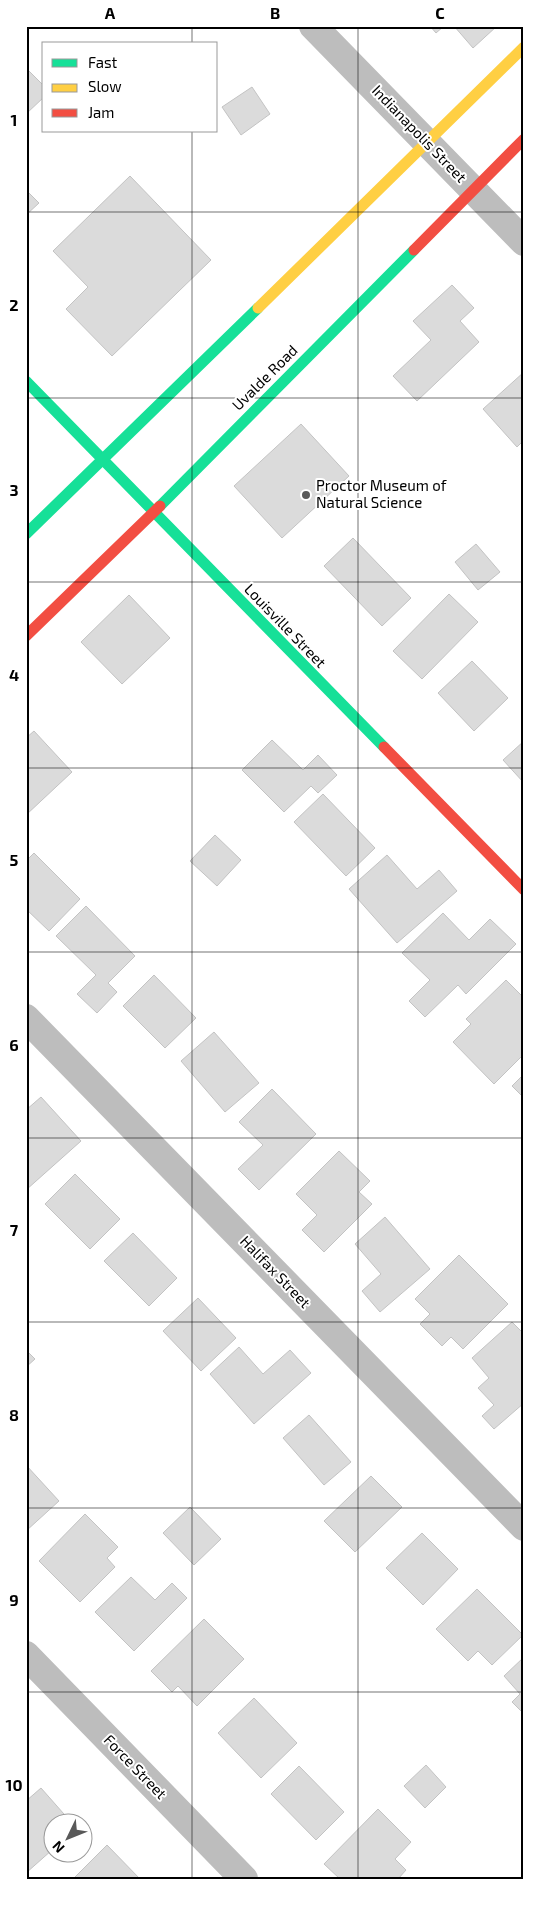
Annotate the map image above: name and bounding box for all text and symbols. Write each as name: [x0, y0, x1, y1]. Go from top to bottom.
text: A: [105, 3, 116, 22]
text: B: [270, 3, 280, 22]
text: C: [435, 3, 445, 22]
legend: [42, 42, 218, 132]
text: Fast: [88, 53, 118, 71]
text: Slow: [88, 77, 122, 95]
street label: Indianapolis Street: [369, 81, 471, 186]
text: Jam: [88, 103, 114, 121]
text: 1: [11, 110, 17, 129]
text: 2: [9, 295, 19, 314]
street label: Uvalde Road: [228, 341, 301, 414]
place label: Proctor Museum of Natural Science: [316, 476, 447, 511]
text: 3: [9, 480, 19, 499]
marker: Proctor Museum of Natural Science: [300, 489, 312, 501]
street label: Louisville Street: [241, 580, 330, 671]
text: 4: [9, 665, 19, 684]
text: 5: [10, 850, 19, 869]
text: 6: [9, 1035, 19, 1054]
text: 7: [10, 1220, 19, 1239]
street label: Halifax Street: [237, 1231, 315, 1311]
text: 8: [9, 1405, 19, 1424]
text: 9: [9, 1590, 19, 1609]
street label: Force Street: [101, 1730, 171, 1802]
text: 10: [5, 1775, 23, 1794]
north arrow: [42, 1812, 92, 1862]
text: N: [48, 1838, 68, 1857]

